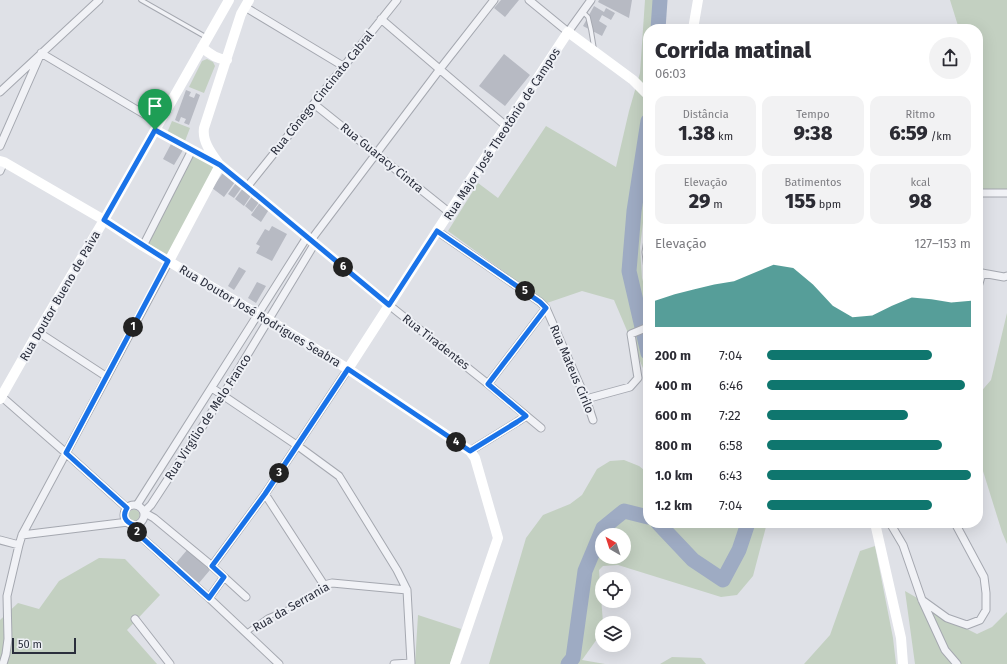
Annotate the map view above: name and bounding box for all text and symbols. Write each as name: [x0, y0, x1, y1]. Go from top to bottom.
street label: Rua Cônego Cincinato Cabral: [268, 28, 377, 158]
text: Corrida matinal: [655, 37, 811, 64]
button: share: [929, 37, 971, 79]
street label: Rua Major José Theotônio de Campos: [441, 45, 563, 223]
text: 06:03: [655, 66, 686, 81]
pin: [138, 89, 172, 130]
icon: arrive: [144, 95, 166, 117]
text: Distância: [683, 108, 729, 121]
text: Tempo: [796, 108, 830, 121]
text: Ritmo: [906, 108, 935, 121]
street label: Rua Guaracy Cintra: [338, 120, 426, 196]
text: 1.38: [678, 121, 715, 145]
text: 9:38: [794, 121, 832, 145]
text: 6:59: [889, 121, 928, 145]
text: km: [715, 130, 733, 143]
text: /km: [928, 130, 951, 143]
text: Elevação: [684, 176, 728, 189]
text: Batimentos: [785, 176, 841, 189]
text: kcal: [910, 176, 930, 189]
text: 29: [689, 189, 710, 213]
text: 155: [785, 189, 816, 213]
text: 98: [909, 189, 932, 213]
text: m: [710, 198, 723, 211]
text: bpm: [816, 198, 841, 211]
street label: Rua Doutor Bueno de Paiva: [17, 228, 103, 364]
text: Elevação: [655, 236, 707, 251]
text: 127–153 m: [914, 236, 971, 251]
pin: 6: [333, 257, 353, 277]
text: 6: [340, 260, 346, 273]
street label: Rua Doutor José Rodrigues Seabra: [177, 262, 343, 370]
pin: 5: [515, 281, 535, 301]
text: 5: [522, 284, 528, 297]
street label: Rua Tiradentes: [400, 311, 473, 373]
pin: 1: [123, 317, 143, 337]
text: 1: [130, 320, 136, 333]
street label: Rua Mateus Cirilo: [547, 323, 597, 415]
text: 200 m: [655, 348, 691, 363]
text: 7:04: [719, 348, 742, 363]
street label: Rua Virgílio de Melo Franco: [162, 351, 254, 483]
text: 400 m: [655, 378, 692, 393]
text: 6:46: [719, 378, 743, 393]
text: 600 m: [655, 408, 692, 423]
text: 7:22: [719, 408, 741, 423]
pin: 4: [446, 432, 466, 452]
text: 4: [453, 435, 459, 448]
text: 800 m: [655, 438, 692, 453]
text: 6:58: [719, 438, 743, 453]
pin: 3: [269, 463, 289, 483]
text: 3: [276, 466, 282, 479]
text: 1.0 km: [655, 468, 693, 483]
text: 6:43: [719, 468, 742, 483]
text: 1.2 km: [655, 498, 692, 513]
text: 7:04: [719, 498, 742, 513]
pin: 2: [127, 522, 147, 542]
text: 2: [134, 525, 140, 538]
north arrow: [595, 528, 631, 564]
map controls: [595, 528, 631, 652]
button: locate: [595, 572, 631, 608]
street label: Rua da Serrania: [250, 579, 332, 635]
button: layers: [595, 616, 631, 652]
scale bar: [12, 636, 76, 655]
text: 50 m: [18, 638, 42, 651]

